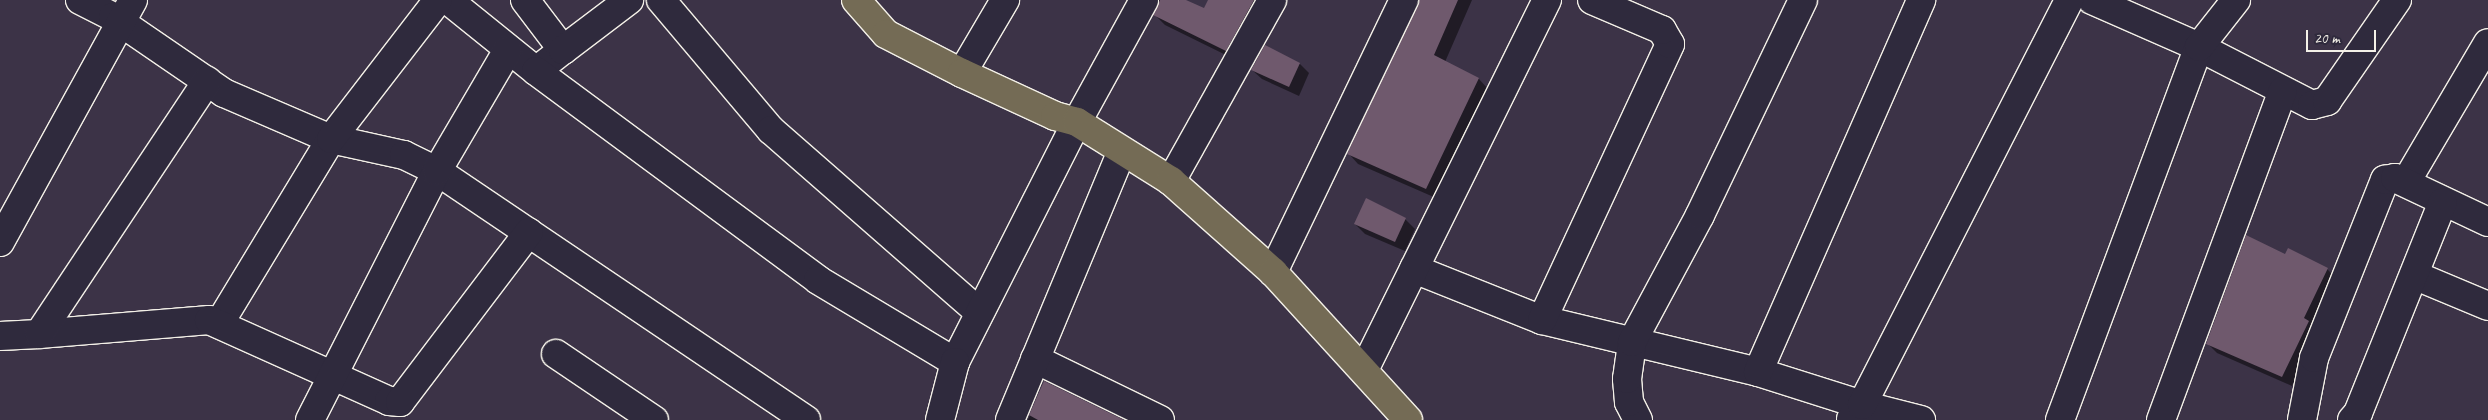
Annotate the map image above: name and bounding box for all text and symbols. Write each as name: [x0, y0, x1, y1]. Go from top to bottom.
scale bar: [2308, 20, 2378, 52]
text: 20 m: [2314, 29, 2340, 48]

